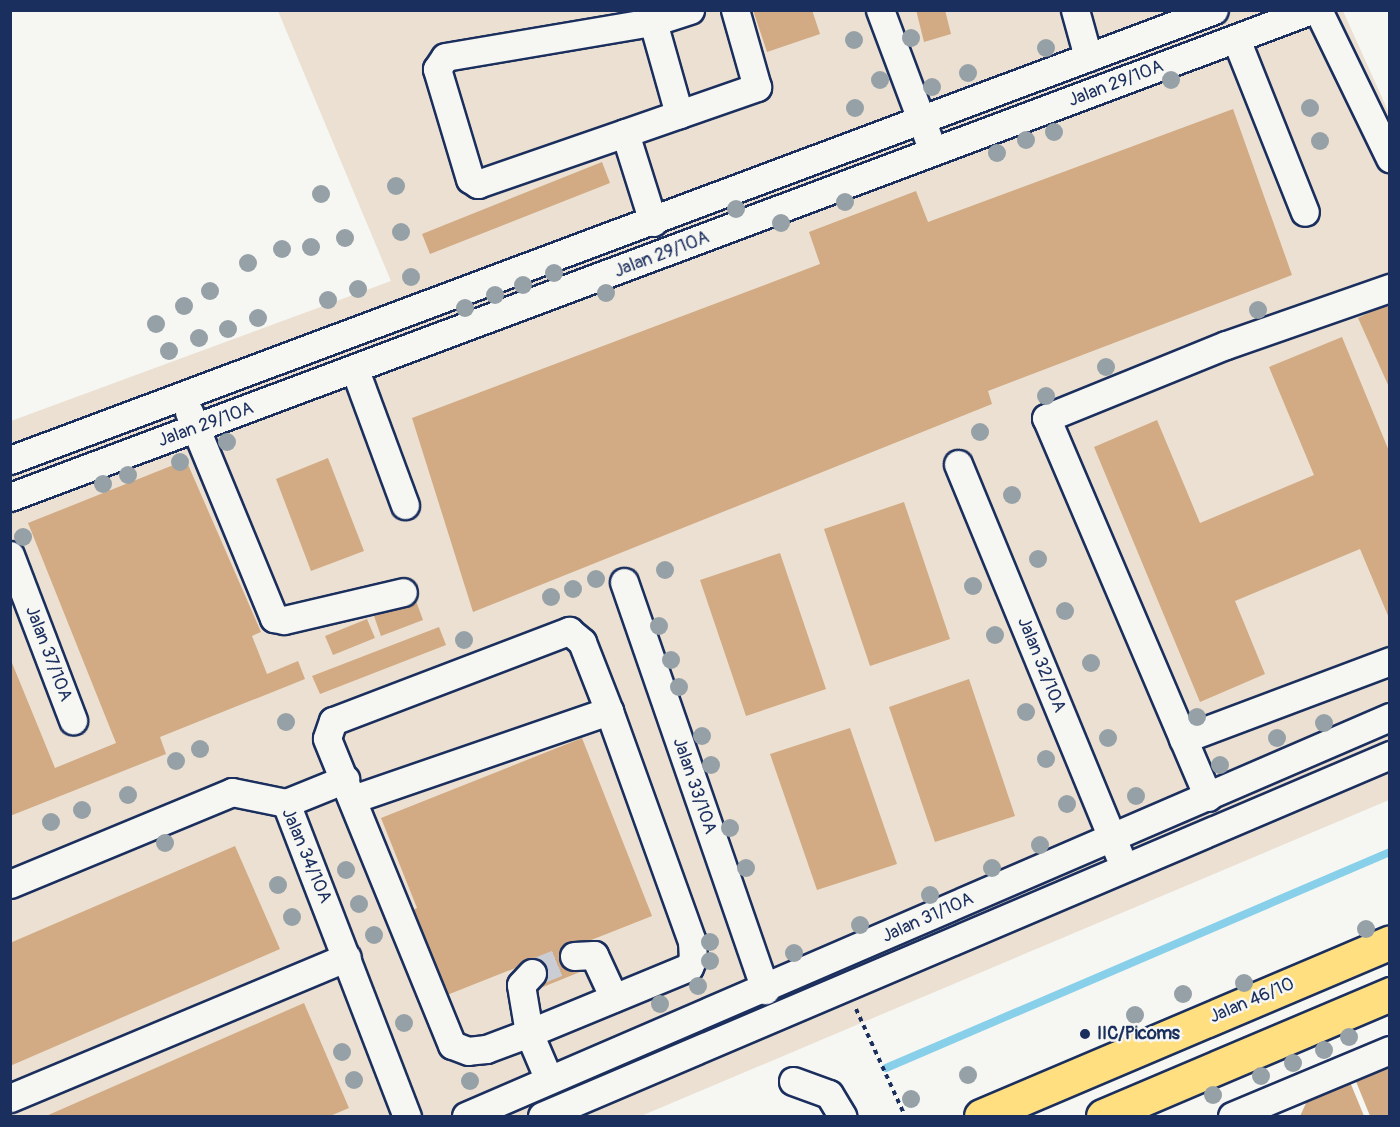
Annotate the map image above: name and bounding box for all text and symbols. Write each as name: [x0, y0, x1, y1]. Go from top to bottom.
street label: Jalan 29/10A: [1065, 56, 1167, 112]
street label: Jalan 29/10A: [611, 227, 713, 283]
street label: Jalan 29/10A: [155, 398, 257, 452]
street label: Jalan 37/10A: [20, 603, 76, 705]
street label: Jalan 32/10A: [1012, 614, 1070, 716]
street label: Jalan 33/10A: [667, 735, 721, 837]
street label: Jalan 34/10A: [276, 805, 336, 907]
street label: Jalan 31/10A: [879, 888, 977, 948]
street label: Jalan 46/10: [1206, 973, 1298, 1029]
place label: IIC/Picoms: [1097, 1023, 1180, 1045]
marker: IIC/Picoms: [1078, 1027, 1092, 1041]

